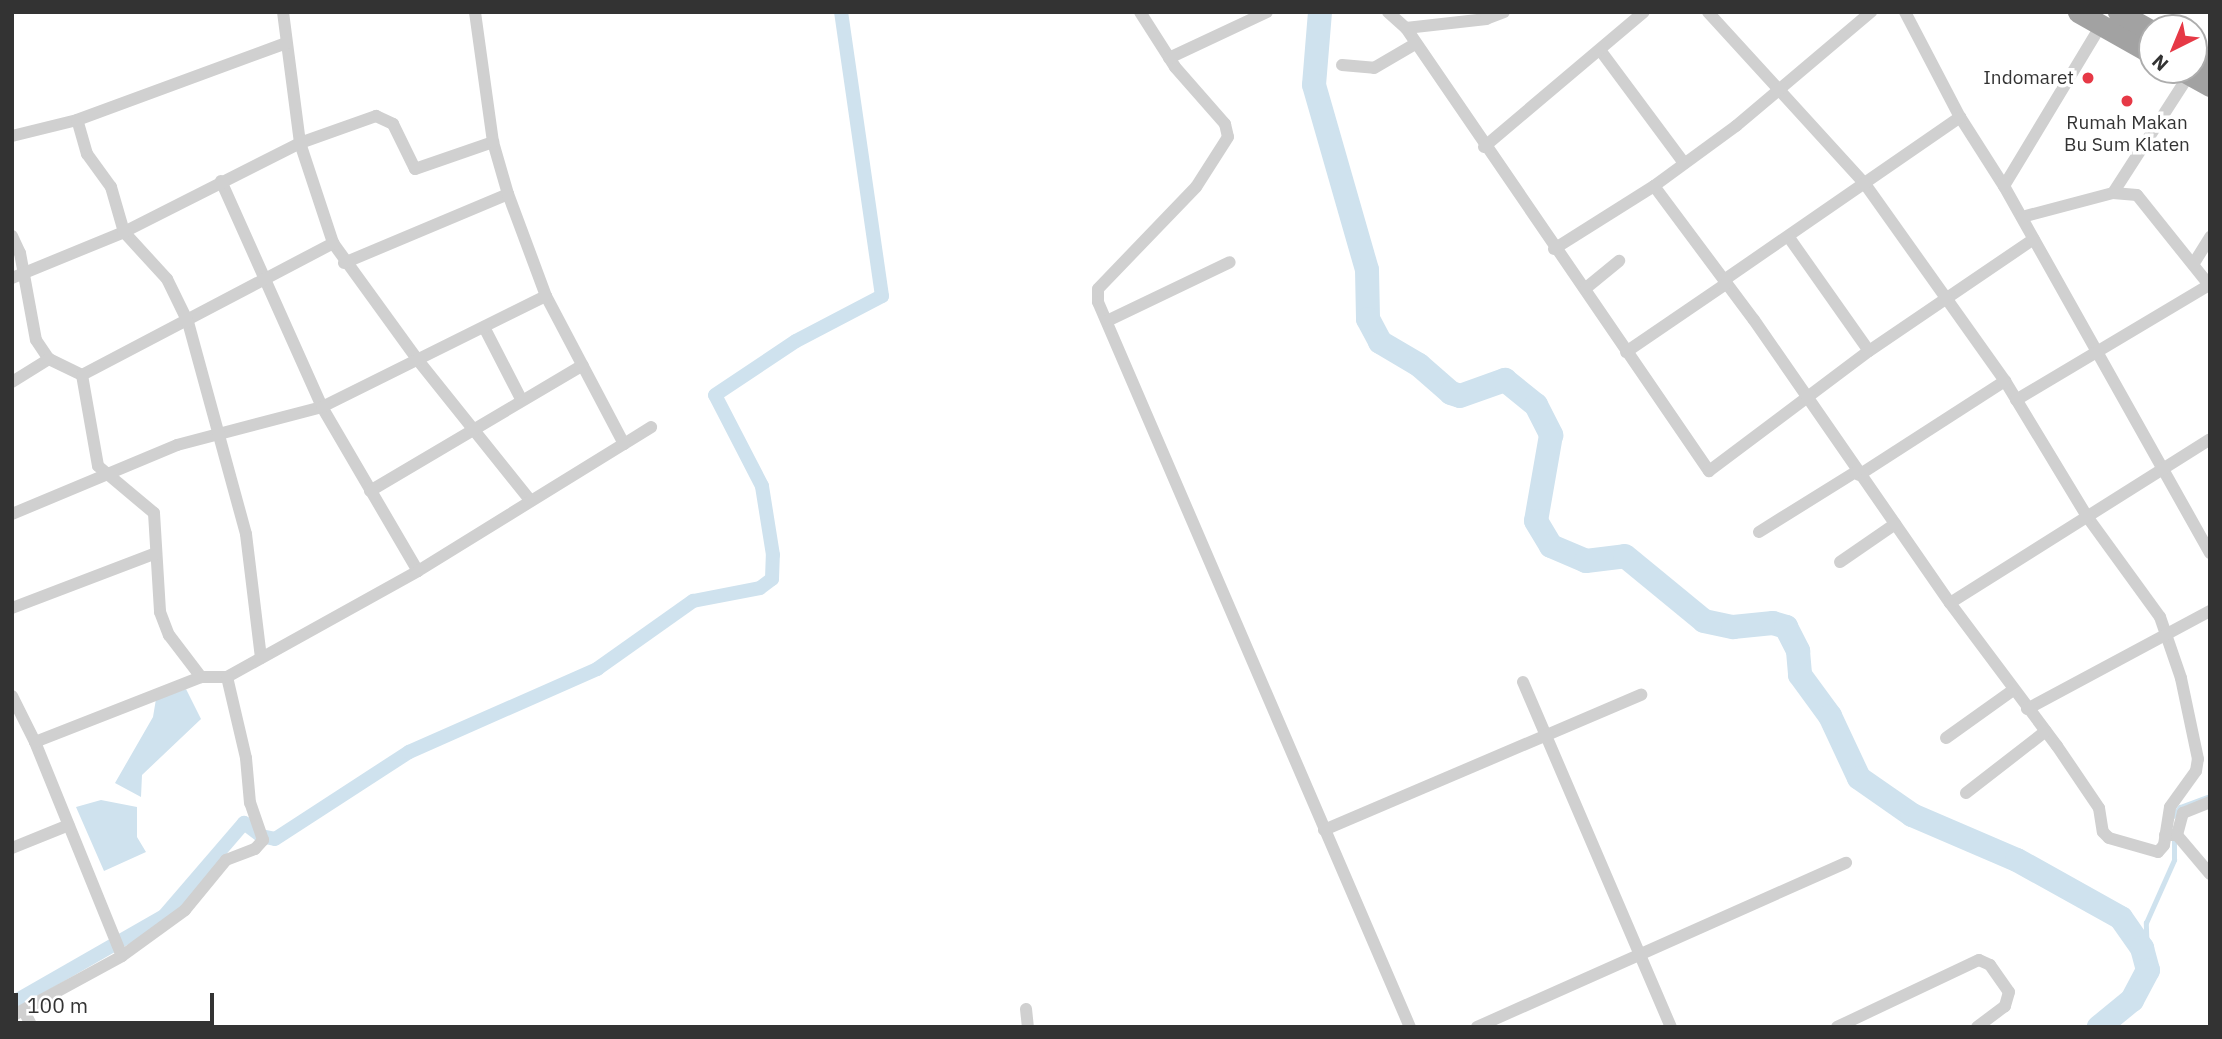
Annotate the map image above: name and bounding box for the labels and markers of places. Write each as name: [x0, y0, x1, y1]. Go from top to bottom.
place label: Indomaret: [1983, 67, 2074, 89]
marker: Indomaret: [2080, 70, 2096, 86]
marker: Rumah Makan Bu Sum Klaten: [2119, 93, 2135, 109]
place label: Rumah Makan Bu Sum Klaten: [2064, 112, 2190, 156]

